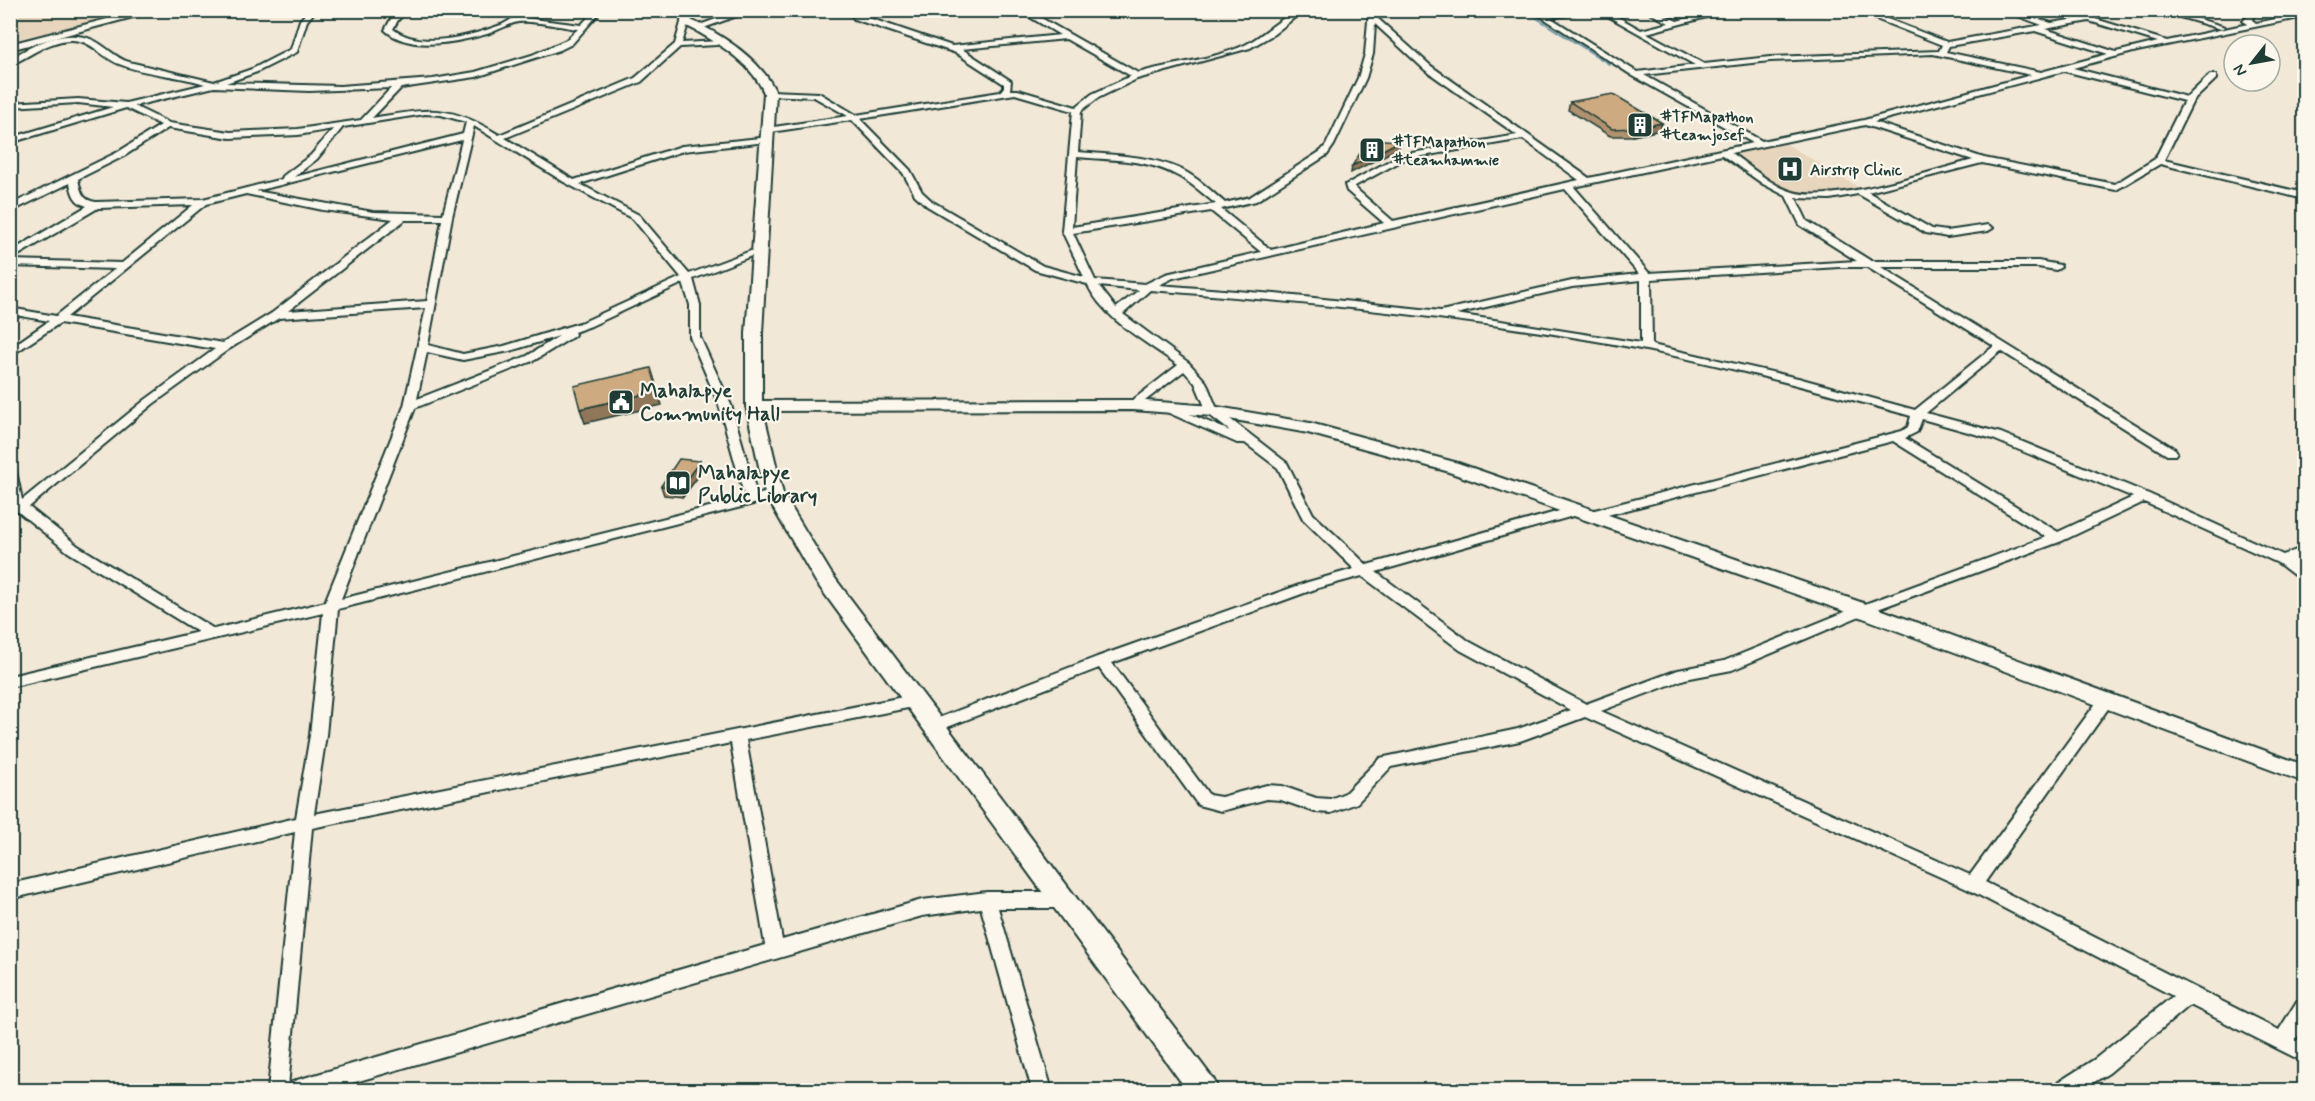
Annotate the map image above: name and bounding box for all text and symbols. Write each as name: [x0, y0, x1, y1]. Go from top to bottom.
north arrow: [2222, 33, 2282, 93]
text: N: [2229, 60, 2252, 80]
place label: #TFMapathon #teamjosef: [1659, 107, 1753, 146]
building icon: #TFMapathon #teamjosef: [1625, 110, 1655, 140]
place label: #TFMapathon #teamhammie: [1391, 132, 1499, 171]
building icon: #TFMapathon #teamhammie: [1357, 135, 1387, 165]
hospital icon: Airstrip Clinic: [1775, 154, 1805, 184]
place label: Airstrip Clinic: [1810, 160, 1903, 181]
place label: Mahalapye Community Hall: [640, 378, 780, 428]
public building icon: Mahalapye Community Hall: [606, 387, 636, 417]
place label: Mahalapye Public Library: [698, 460, 817, 510]
library icon: Mahalapye Public Library: [663, 468, 693, 498]

